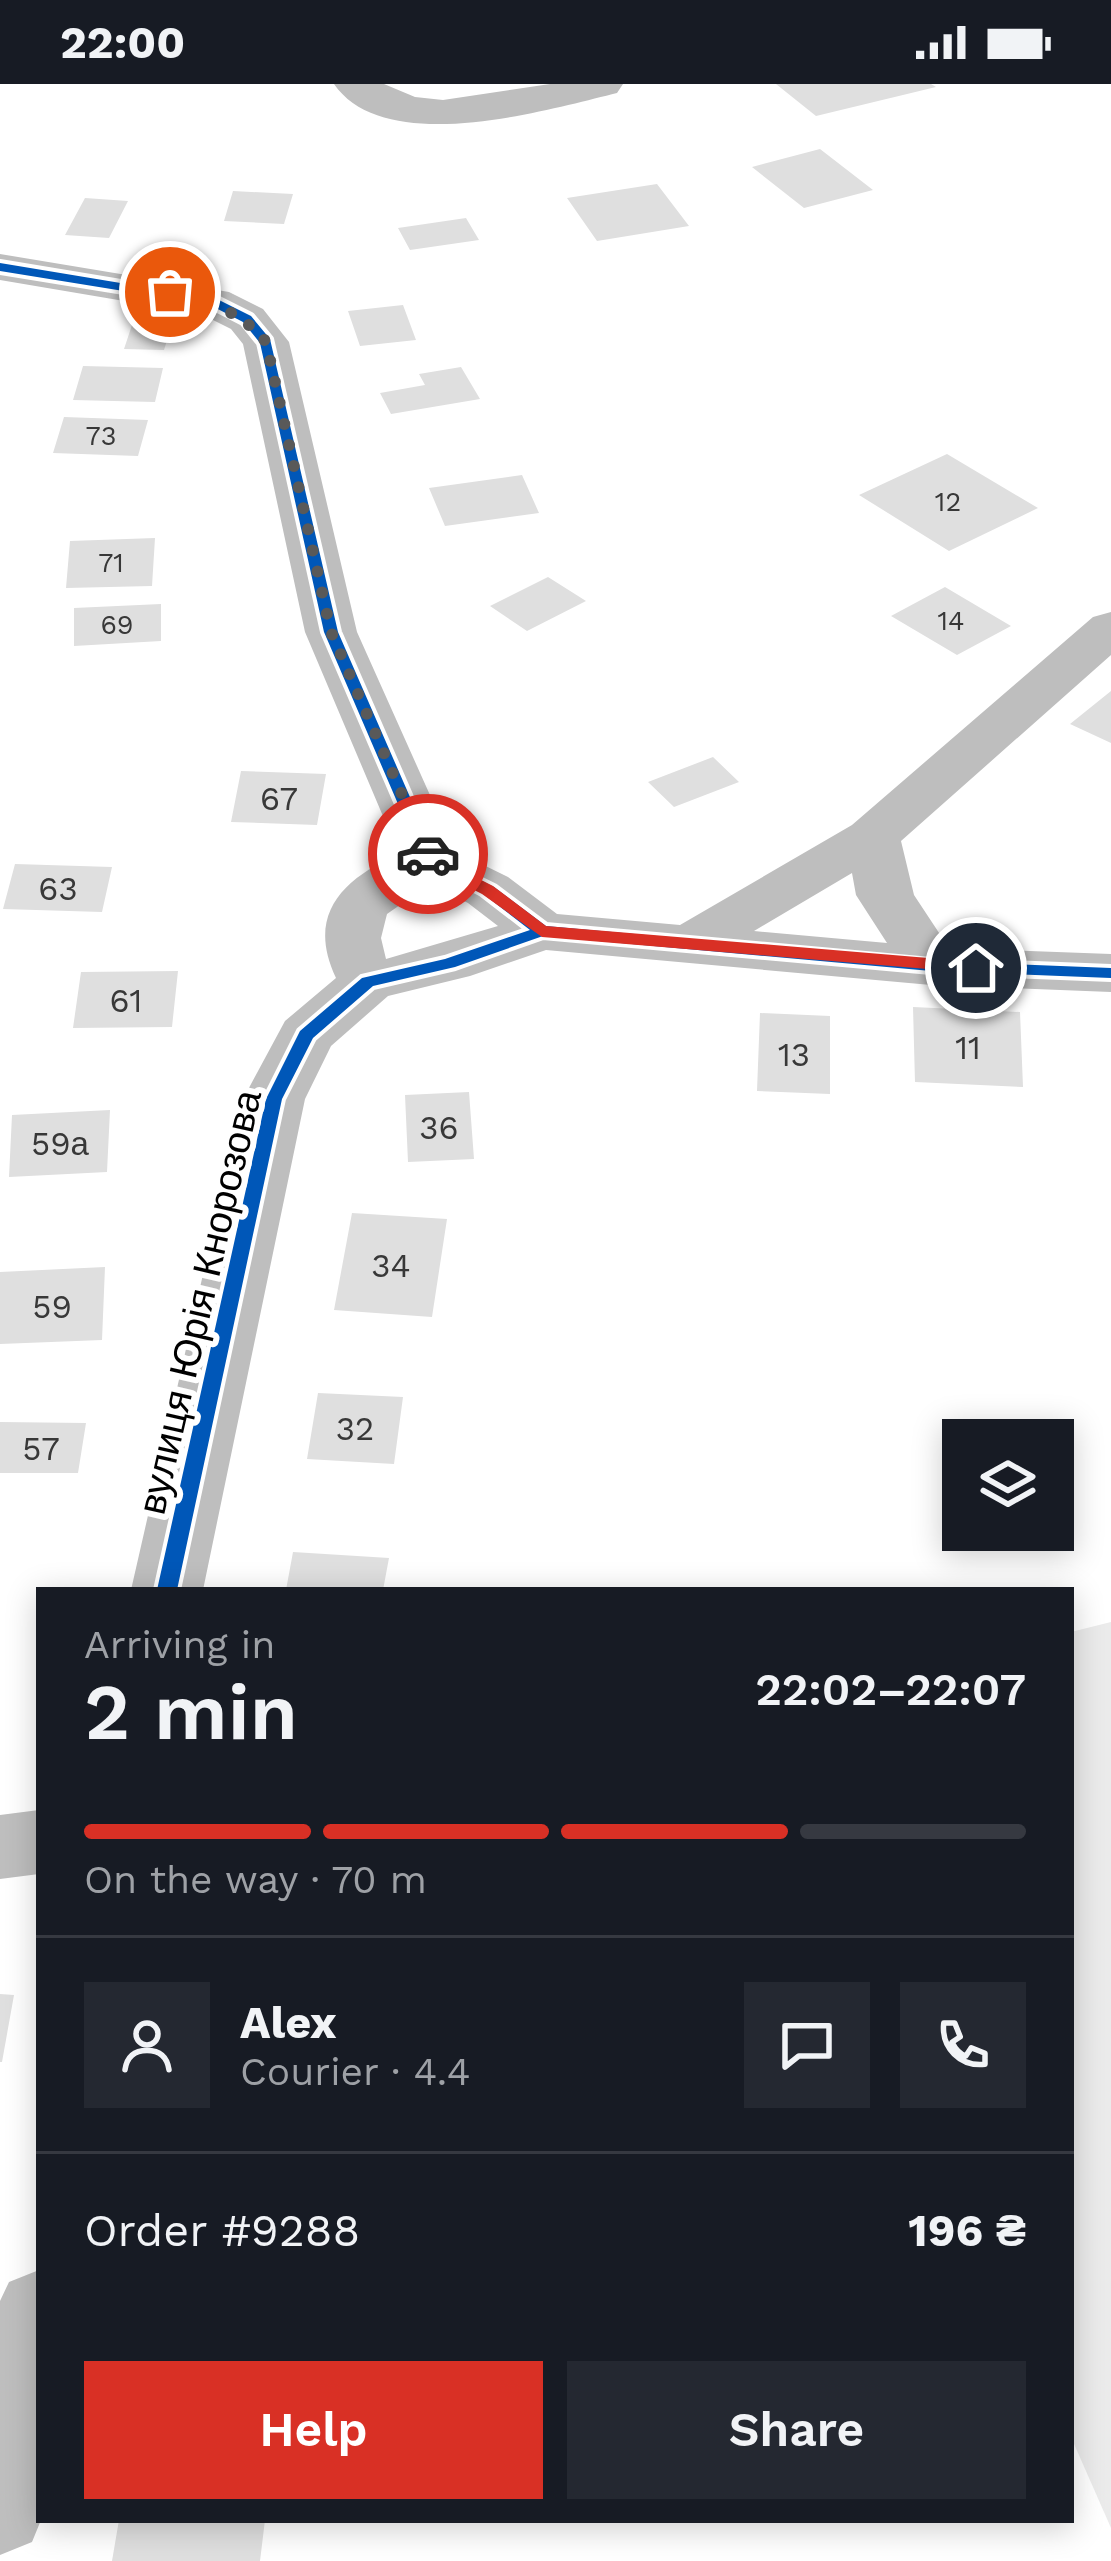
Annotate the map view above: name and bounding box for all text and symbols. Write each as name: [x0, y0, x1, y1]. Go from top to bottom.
text: 22:00: [60, 16, 185, 69]
pin: [119, 241, 221, 343]
icon: bag: [137, 259, 203, 325]
house number: 73: [86, 420, 116, 452]
house number: 12: [935, 486, 961, 518]
house number: 71: [98, 547, 124, 579]
house number: 14: [937, 605, 965, 637]
house number: 69: [100, 609, 134, 641]
house number: 67: [260, 779, 298, 818]
courier: [368, 794, 488, 914]
icon: car: [395, 821, 461, 887]
house number: 63: [38, 869, 78, 908]
pin: [925, 917, 1027, 1019]
icon: home: [943, 935, 1009, 1001]
house number: 61: [110, 981, 142, 1020]
house number: 11: [955, 1028, 981, 1067]
house number: 13: [778, 1035, 810, 1074]
street label: вулиця Юрія Кнорозова: [129, 1085, 270, 1519]
house number: 36: [419, 1108, 459, 1147]
house number: 59а: [31, 1124, 90, 1163]
house number: 34: [371, 1246, 411, 1285]
house number: 59: [32, 1287, 72, 1326]
house number: 32: [336, 1409, 374, 1448]
map controls: [942, 1419, 1074, 1551]
button: layers: [942, 1419, 1074, 1551]
house number: 57: [22, 1429, 60, 1468]
text: Arriving in: [84, 1622, 275, 1667]
text: 22:02–22:07: [755, 1663, 1026, 1716]
text: 2 min: [84, 1666, 298, 1758]
text: On the way · 70 m: [84, 1857, 427, 1902]
button: person: [84, 1982, 210, 2108]
button: chat: [744, 1982, 870, 2108]
button: phone: [900, 1982, 1026, 2108]
text: Alex: [240, 1996, 337, 2049]
text: Courier · 4.4: [240, 2049, 471, 2094]
text: Order #9288: [84, 2204, 360, 2257]
text: 196 ₴: [908, 2204, 1026, 2257]
button: Help: [84, 2361, 543, 2499]
button: Share: [567, 2361, 1026, 2499]

